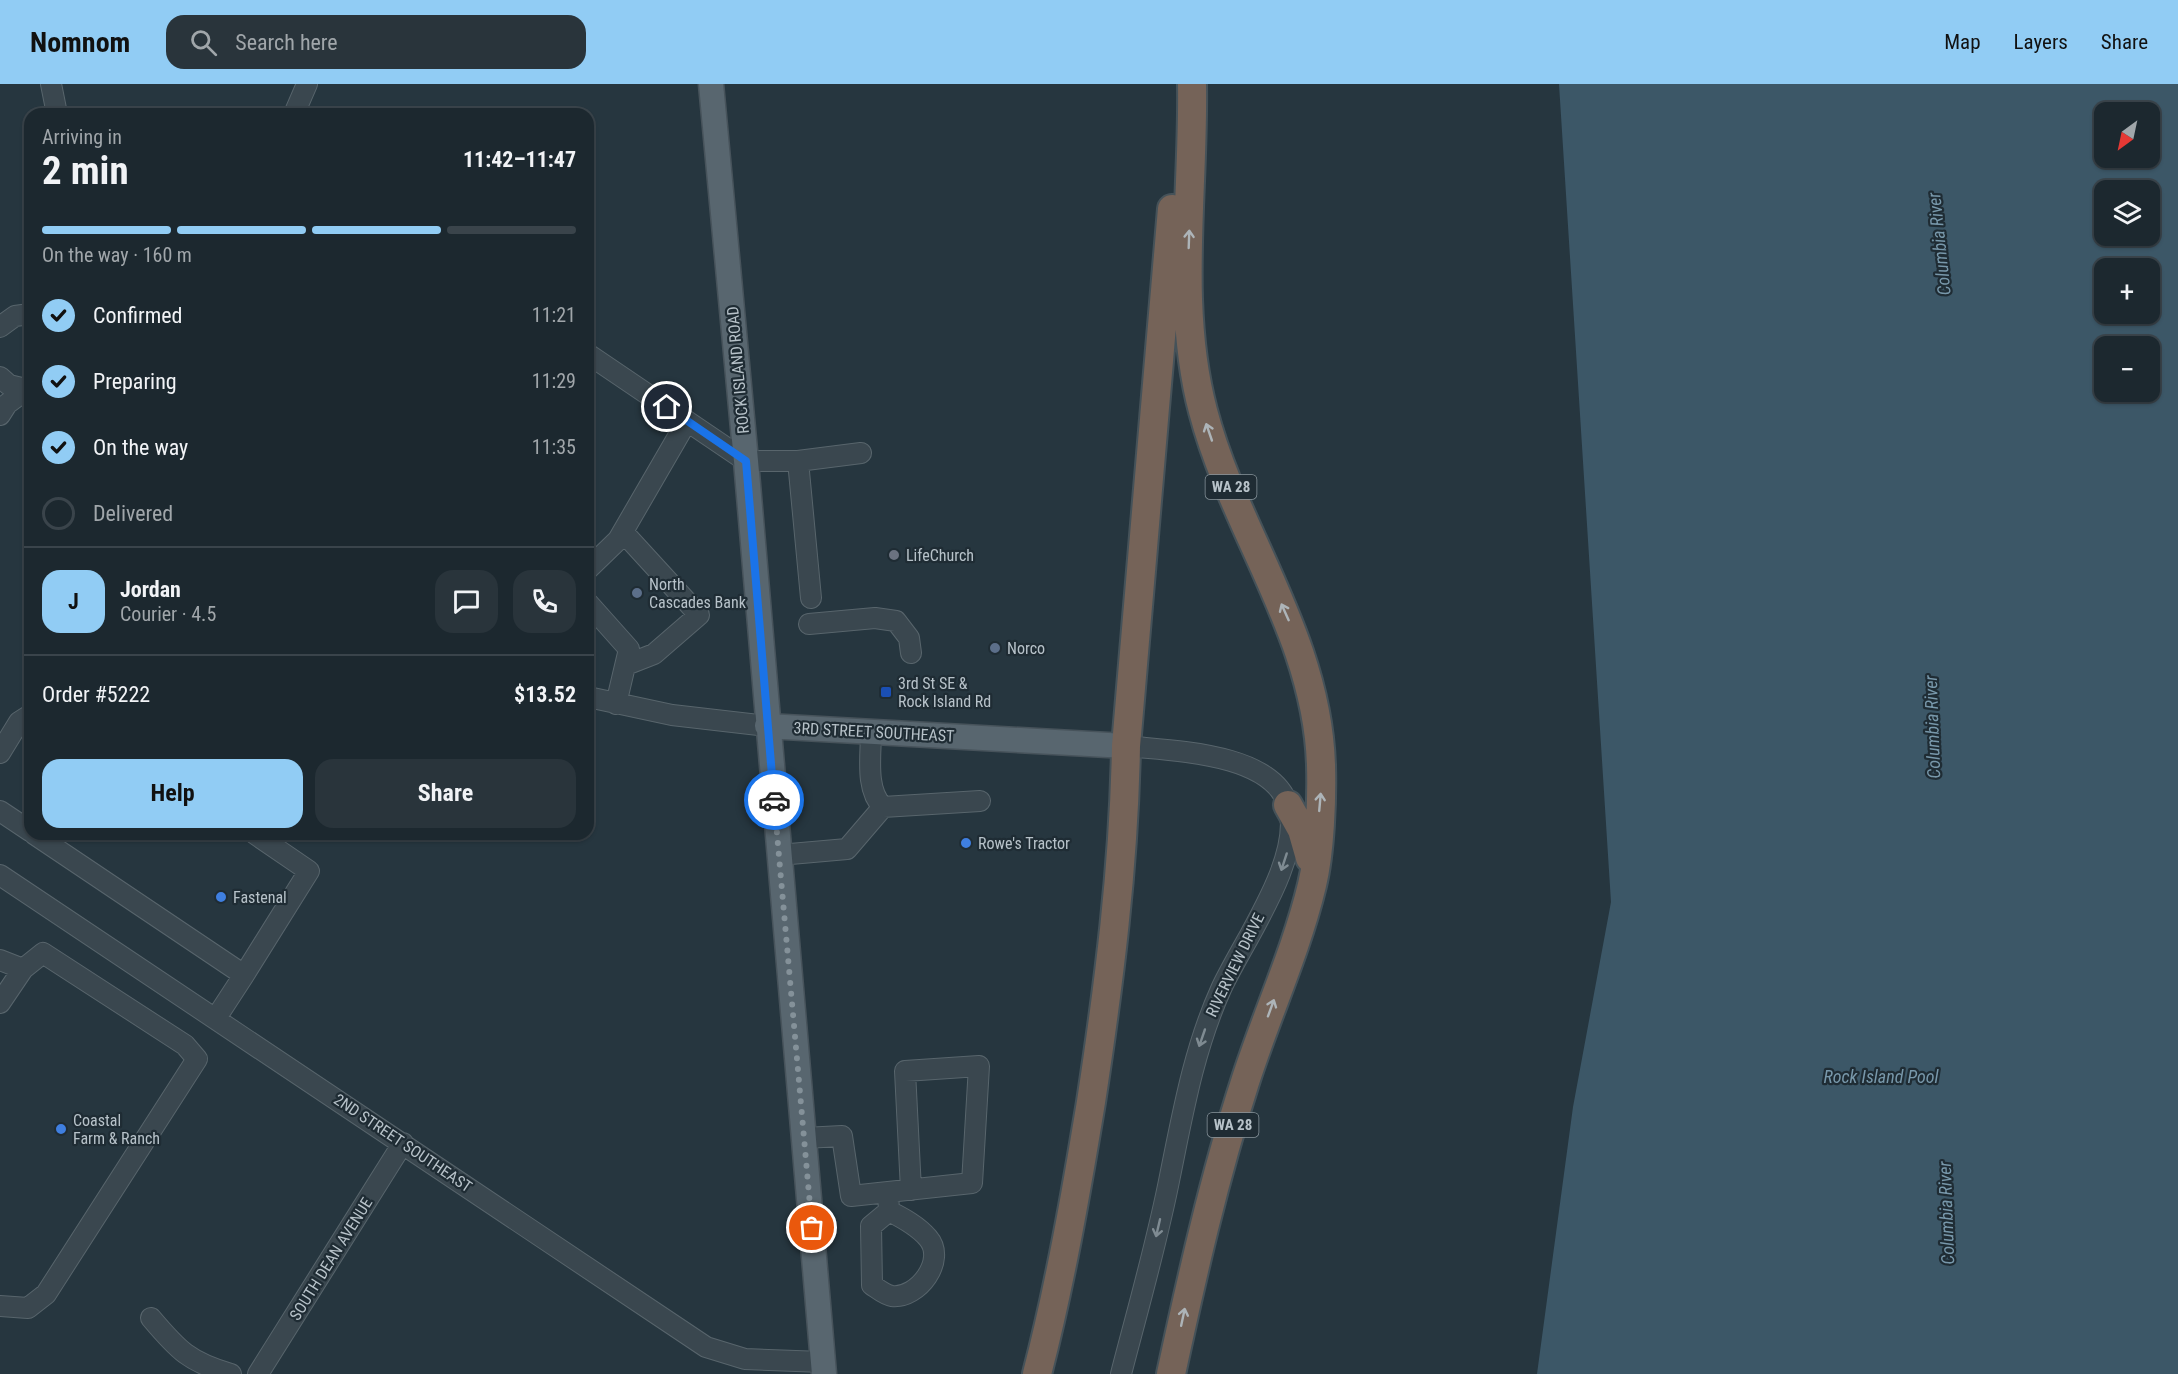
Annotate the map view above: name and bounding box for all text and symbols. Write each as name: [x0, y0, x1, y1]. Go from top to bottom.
search box: [166, 15, 586, 69]
text: Nomnom: [30, 26, 130, 59]
icon: search: [187, 26, 220, 59]
text: Search here: [235, 30, 338, 55]
text: Map: [1944, 30, 1981, 54]
text: Layers: [2014, 30, 2068, 54]
text: Share: [2101, 30, 2148, 54]
north arrow: [2094, 102, 2160, 168]
map controls: [2094, 102, 2160, 402]
text: Arriving in: [42, 125, 122, 149]
text: 11:42–11:47: [463, 147, 576, 172]
text: 2 min: [42, 148, 129, 194]
button: layers: [2094, 180, 2160, 246]
water label: Columbia River: [1923, 191, 1955, 297]
one-way arrow: [1183, 230, 1195, 250]
text: On the way · 160 m: [42, 243, 192, 267]
button: +: [2094, 258, 2160, 324]
icon: check: [42, 299, 75, 332]
text: Confirmed: [93, 303, 182, 328]
text: 11:21: [532, 303, 576, 327]
street label: ROCK ISLAND ROAD: [723, 305, 753, 435]
button: −: [2094, 336, 2160, 402]
icon: check: [42, 365, 75, 398]
text: Preparing: [93, 369, 177, 394]
text: 11:29: [532, 369, 576, 393]
pin: [641, 381, 692, 432]
icon: home: [650, 390, 683, 423]
one-way arrow: [1203, 423, 1214, 442]
icon: check: [42, 431, 75, 464]
text: On the way: [93, 435, 188, 460]
text: 11:35: [532, 435, 576, 459]
road number: WA 28: [1206, 475, 1256, 499]
text: Delivered: [93, 501, 173, 526]
place label: LifeChurch: [906, 546, 974, 565]
marker: LifeChurch: [887, 548, 901, 562]
button: chat: [435, 570, 498, 633]
button: phone: [513, 570, 576, 633]
place label: North Cascades Bank: [649, 575, 747, 612]
text: Jordan: [120, 577, 181, 602]
marker: North Cascades Bank: [630, 586, 644, 600]
text: J: [68, 589, 79, 614]
text: Courier · 4.5: [120, 602, 216, 626]
one-way arrow: [1279, 603, 1291, 621]
place label: Norco: [1007, 639, 1045, 658]
marker: Norco: [988, 641, 1002, 655]
place label: 3rd St SE & Rock Island Rd: [898, 674, 991, 711]
water label: Columbia River: [1920, 674, 1944, 779]
text: Order #5222: [42, 682, 150, 707]
text: $13.52: [514, 682, 576, 707]
marker: 3rd St SE & Rock Island Rd: [879, 685, 893, 699]
street label: 3RD STREET SOUTHEAST: [793, 718, 955, 746]
button: Help: [42, 759, 303, 828]
button: Share: [315, 759, 576, 828]
courier: [744, 770, 804, 830]
icon: car: [758, 784, 791, 817]
one-way arrow: [1315, 792, 1326, 812]
place label: Rowe's Tractor: [978, 834, 1070, 853]
marker: Rowe's Tractor: [959, 836, 973, 850]
one-way arrow: [1278, 852, 1289, 871]
place label: Fastenal: [233, 888, 287, 907]
marker: Fastenal: [214, 890, 228, 904]
street label: RIVERVIEW DRIVE: [1202, 910, 1268, 1020]
one-way arrow: [1266, 999, 1277, 1018]
one-way arrow: [1195, 1029, 1206, 1047]
water label: Rock Island Pool: [1823, 1066, 1940, 1087]
street label: 2ND STREET SOUTHEAST: [330, 1090, 476, 1196]
place label: Coastal Farm & Ranch: [73, 1111, 160, 1148]
road number: WA 28: [1208, 1113, 1258, 1137]
marker: Coastal Farm & Ranch: [54, 1122, 68, 1136]
water label: Columbia River: [1934, 1160, 1958, 1265]
street label: SOUTH DEAN AVENUE: [286, 1194, 376, 1324]
pin: [786, 1202, 837, 1253]
icon: bag: [795, 1211, 828, 1244]
one-way arrow: [1151, 1219, 1163, 1238]
one-way arrow: [1178, 1308, 1189, 1327]

